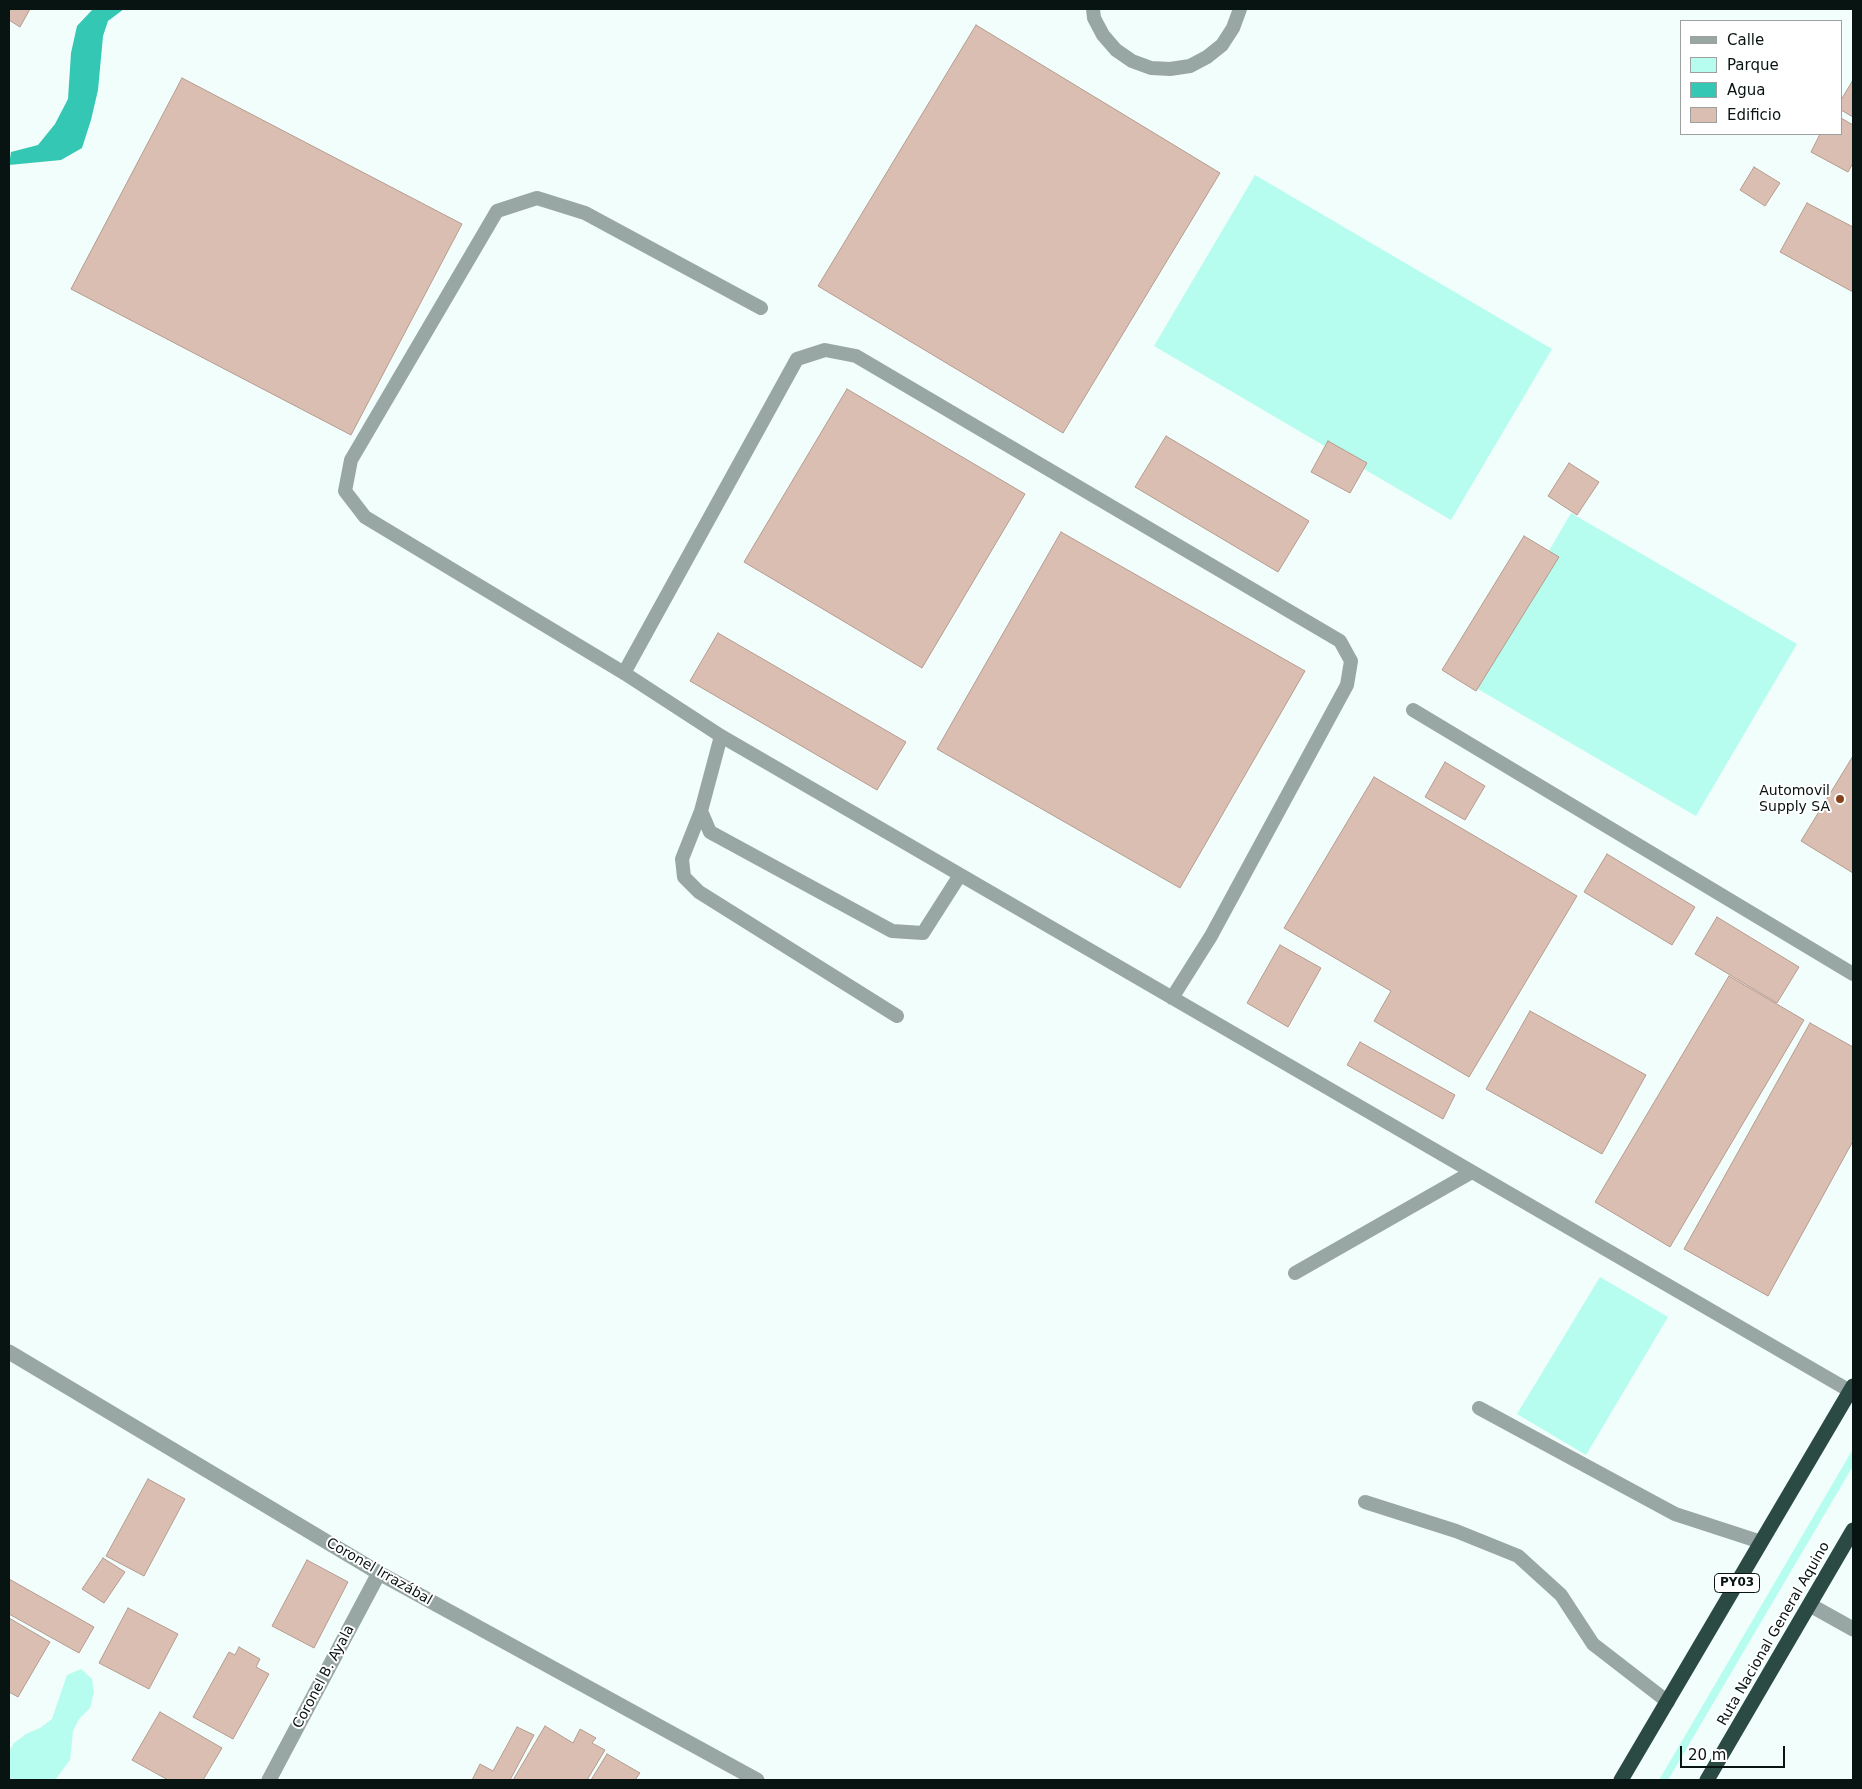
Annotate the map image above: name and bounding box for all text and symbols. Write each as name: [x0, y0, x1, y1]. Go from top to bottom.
legend: [1680, 20, 1842, 135]
text: Calle: [1727, 31, 1764, 49]
text: Parque: [1727, 56, 1779, 74]
text: Agua: [1727, 81, 1765, 99]
text: Edificio: [1727, 106, 1781, 124]
place label: Automovil Supply SA: [1759, 783, 1830, 816]
marker: Automovil Supply SA: [1834, 793, 1846, 805]
street label: Coronel Irrazábal: [323, 1535, 435, 1609]
street label: Ruta Nacional General Aquino: [1714, 1539, 1834, 1729]
road number: PY03: [1714, 1574, 1760, 1592]
street label: Coronel B. Ayala: [290, 1622, 358, 1732]
scale bar: [1682, 1736, 1787, 1768]
text: 20 m: [1688, 1746, 1726, 1764]

